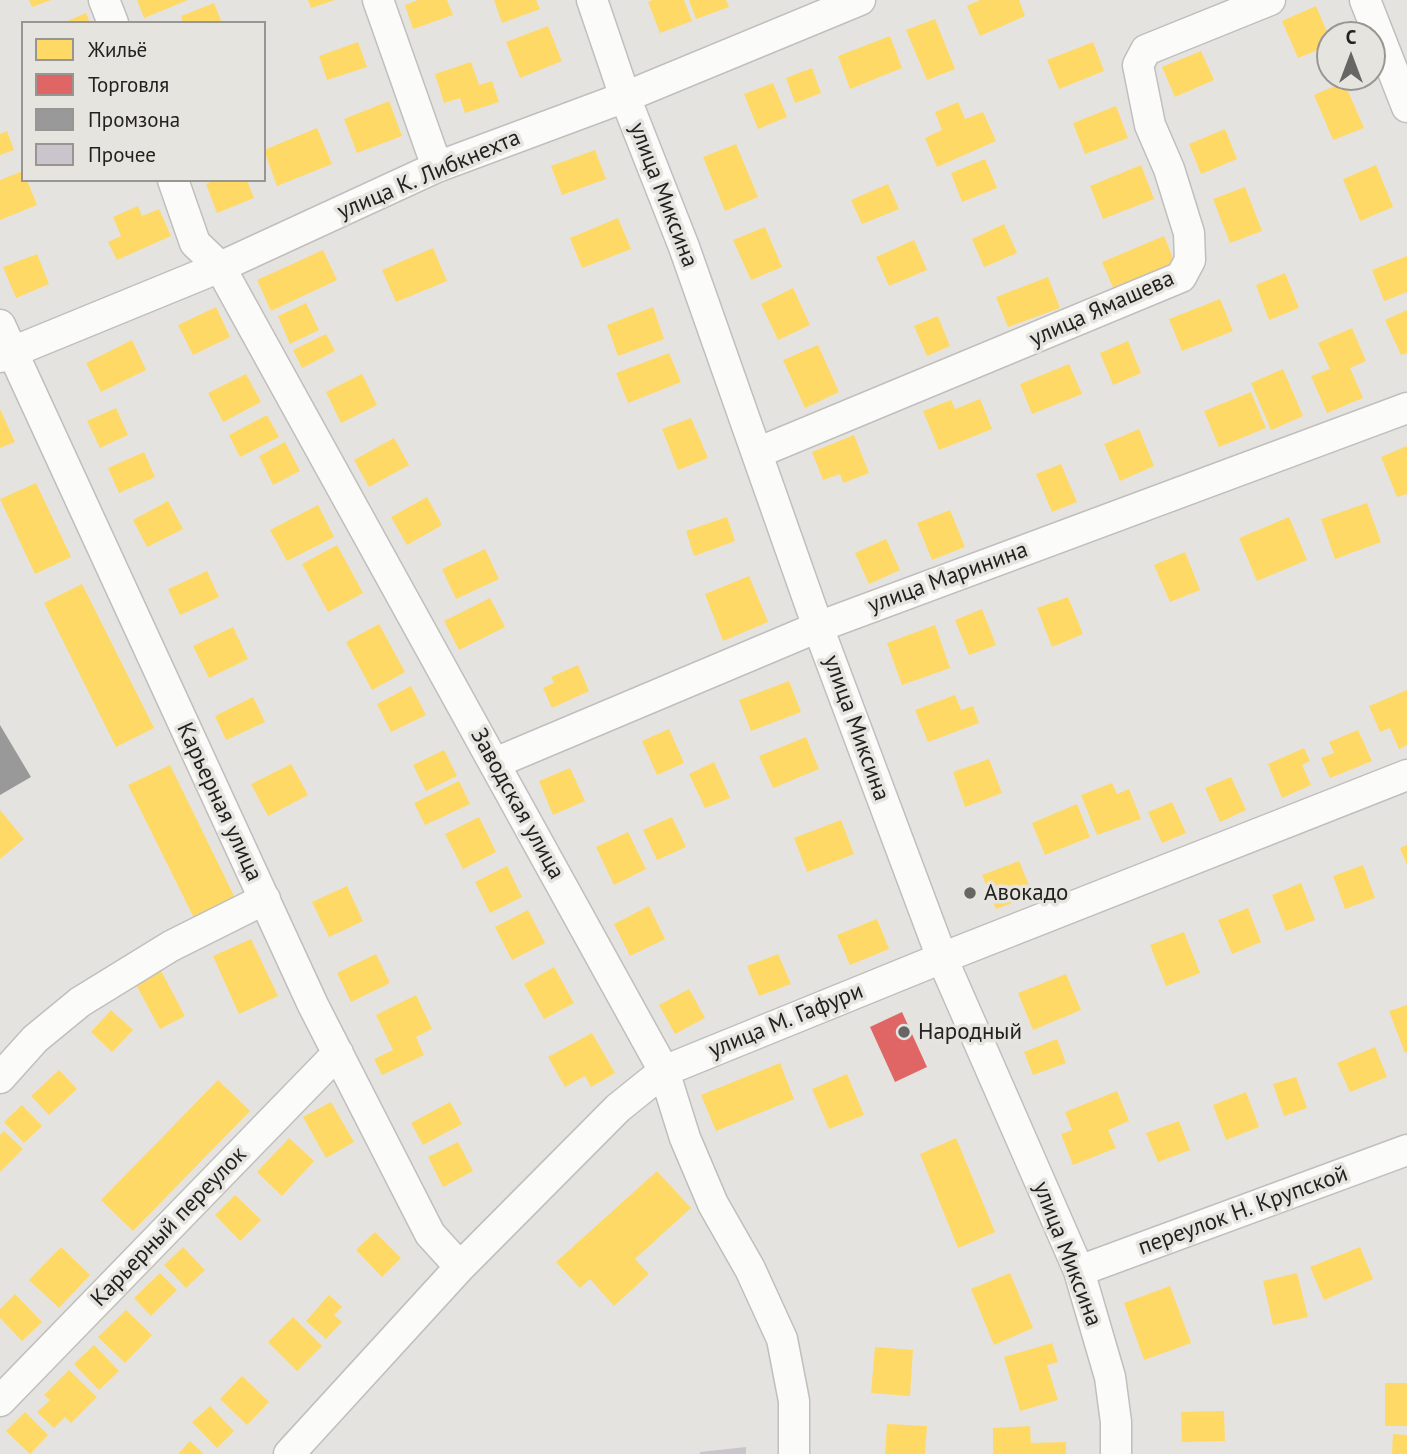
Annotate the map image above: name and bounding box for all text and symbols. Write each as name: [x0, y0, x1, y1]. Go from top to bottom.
legend: [21, 21, 266, 182]
north arrow: [1316, 21, 1386, 91]
text: С: [1346, 25, 1356, 49]
text: Жильё: [88, 36, 147, 63]
text: Торговля: [88, 71, 169, 98]
text: Промзона: [88, 106, 180, 133]
street label: улица Миксина: [623, 119, 703, 271]
street label: улица К. Либкнехта: [333, 124, 525, 226]
text: Прочее: [88, 141, 156, 168]
street label: улица Ямашева: [1025, 265, 1179, 353]
street label: улица Маринина: [864, 536, 1032, 620]
street label: улица Миксина: [817, 651, 895, 805]
street label: Карьерная улица: [170, 718, 268, 886]
street label: Заводская улица: [464, 724, 570, 884]
place label: Авокадо: [984, 879, 1068, 907]
marker: Авокадо: [962, 885, 978, 901]
street label: улица М. Гафури: [705, 977, 867, 1065]
place label: Народный: [918, 1018, 1022, 1046]
marker: Народный: [896, 1024, 912, 1040]
street label: Карьерный переулок: [86, 1141, 252, 1313]
street label: переулок Н. Крупской: [1134, 1160, 1352, 1262]
street label: улица Миксина: [1027, 1178, 1107, 1330]

